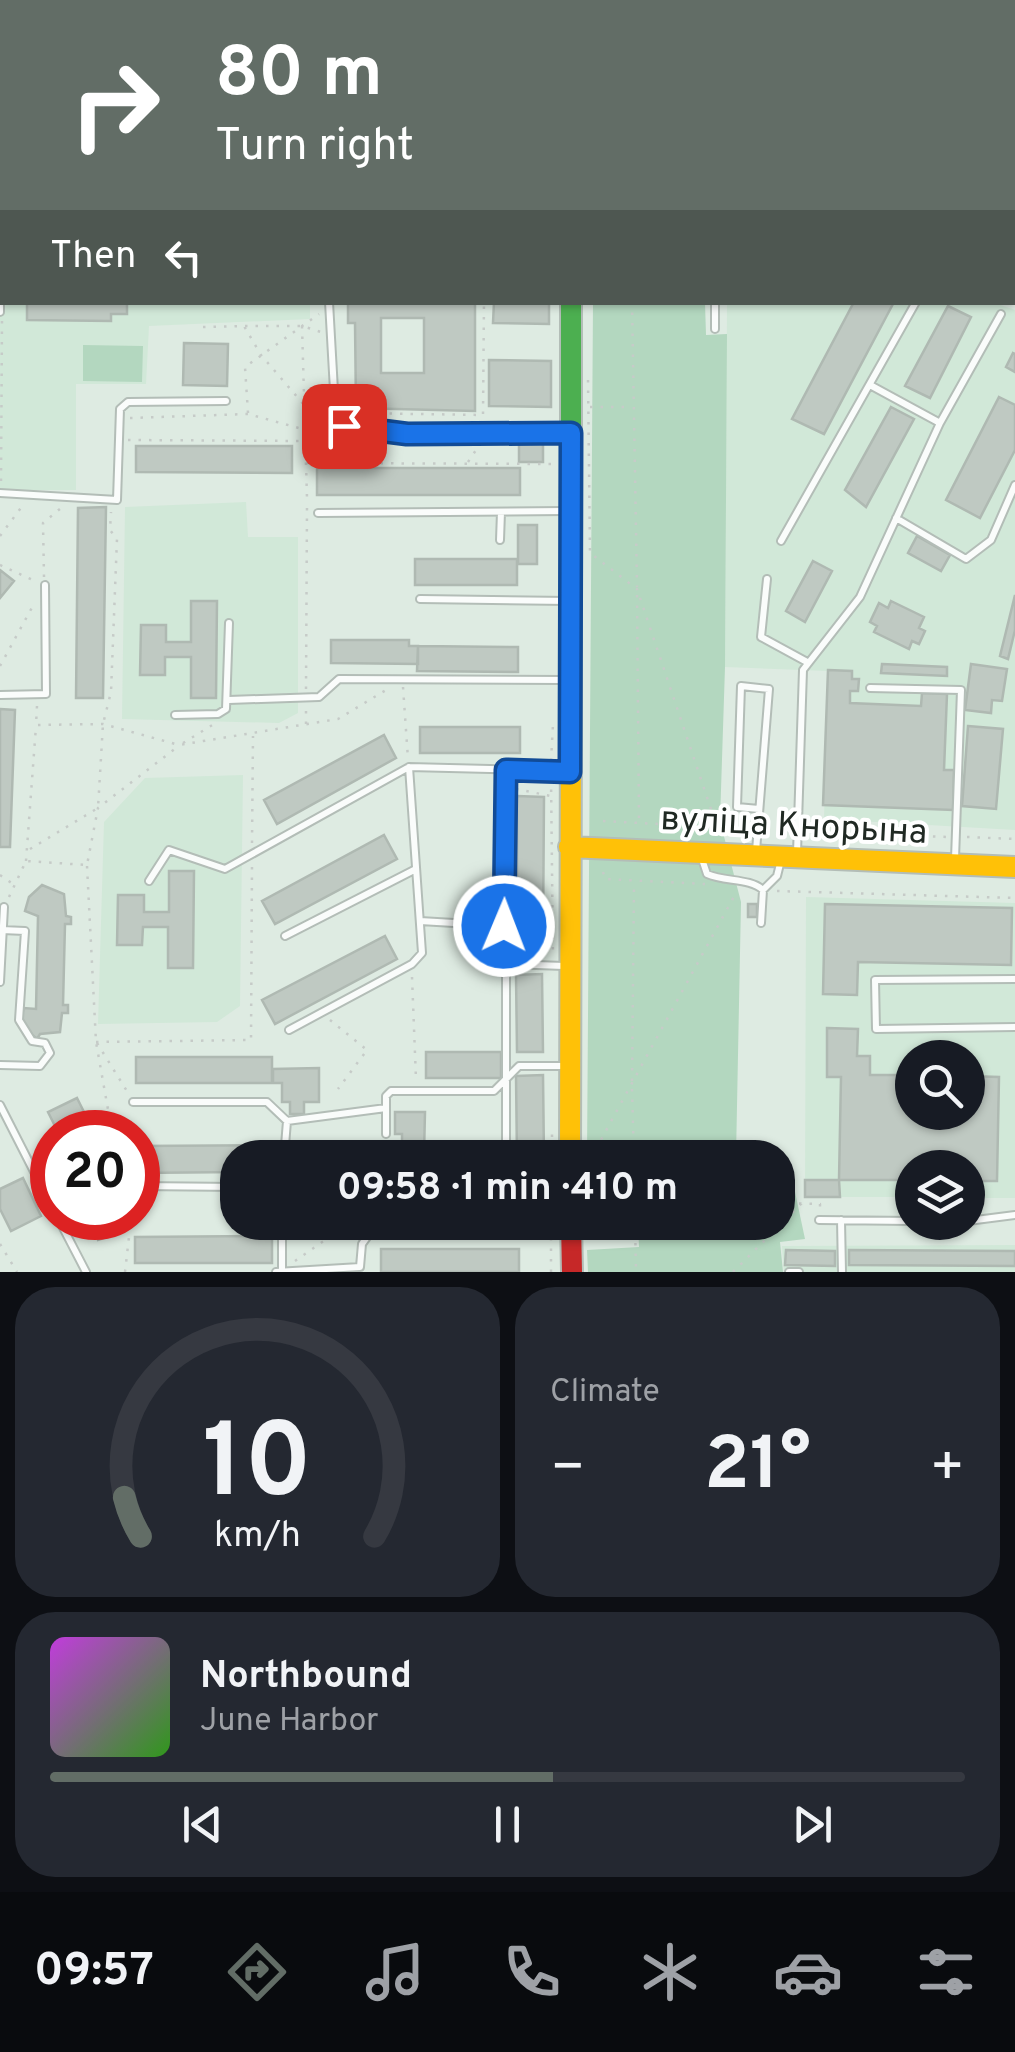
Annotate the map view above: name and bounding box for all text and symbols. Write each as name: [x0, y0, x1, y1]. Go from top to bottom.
text: 80 m: [215, 32, 383, 121]
icon: right: [50, 40, 180, 170]
text: Turn right: [215, 119, 414, 176]
icon: left: [156, 230, 211, 285]
text: Then: [50, 233, 136, 282]
pin: [302, 384, 387, 469]
icon: arrive: [317, 399, 372, 454]
street label: вуліца Кнорына: [659, 798, 928, 856]
position arrow: [452, 874, 556, 978]
map controls: [895, 1040, 985, 1240]
button: search: [895, 1040, 985, 1130]
speed limit sign: 20: [30, 1110, 160, 1240]
button: layers: [895, 1150, 985, 1240]
text: 09:58 · 1 min · 410 m: [337, 1165, 678, 1214]
text: Climate: [550, 1373, 660, 1413]
text: 10: [203, 1402, 312, 1534]
text: 21°: [704, 1421, 811, 1516]
text: −: [550, 1435, 585, 1505]
text: +: [930, 1435, 965, 1505]
text: km/h: [214, 1514, 301, 1560]
text: Northbound: [200, 1653, 412, 1702]
text: June Harbor: [200, 1702, 379, 1742]
icon: previous: [175, 1797, 230, 1852]
icon: pause: [480, 1797, 535, 1852]
icon: next: [785, 1797, 840, 1852]
icon: directions: [222, 1937, 292, 2007]
icon: music: [360, 1937, 430, 2007]
icon: phone: [497, 1937, 567, 2007]
icon: climate: [635, 1937, 705, 2007]
icon: car: [773, 1937, 843, 2007]
icon: filters: [911, 1937, 981, 2007]
text: 09:57: [34, 1944, 154, 2001]

